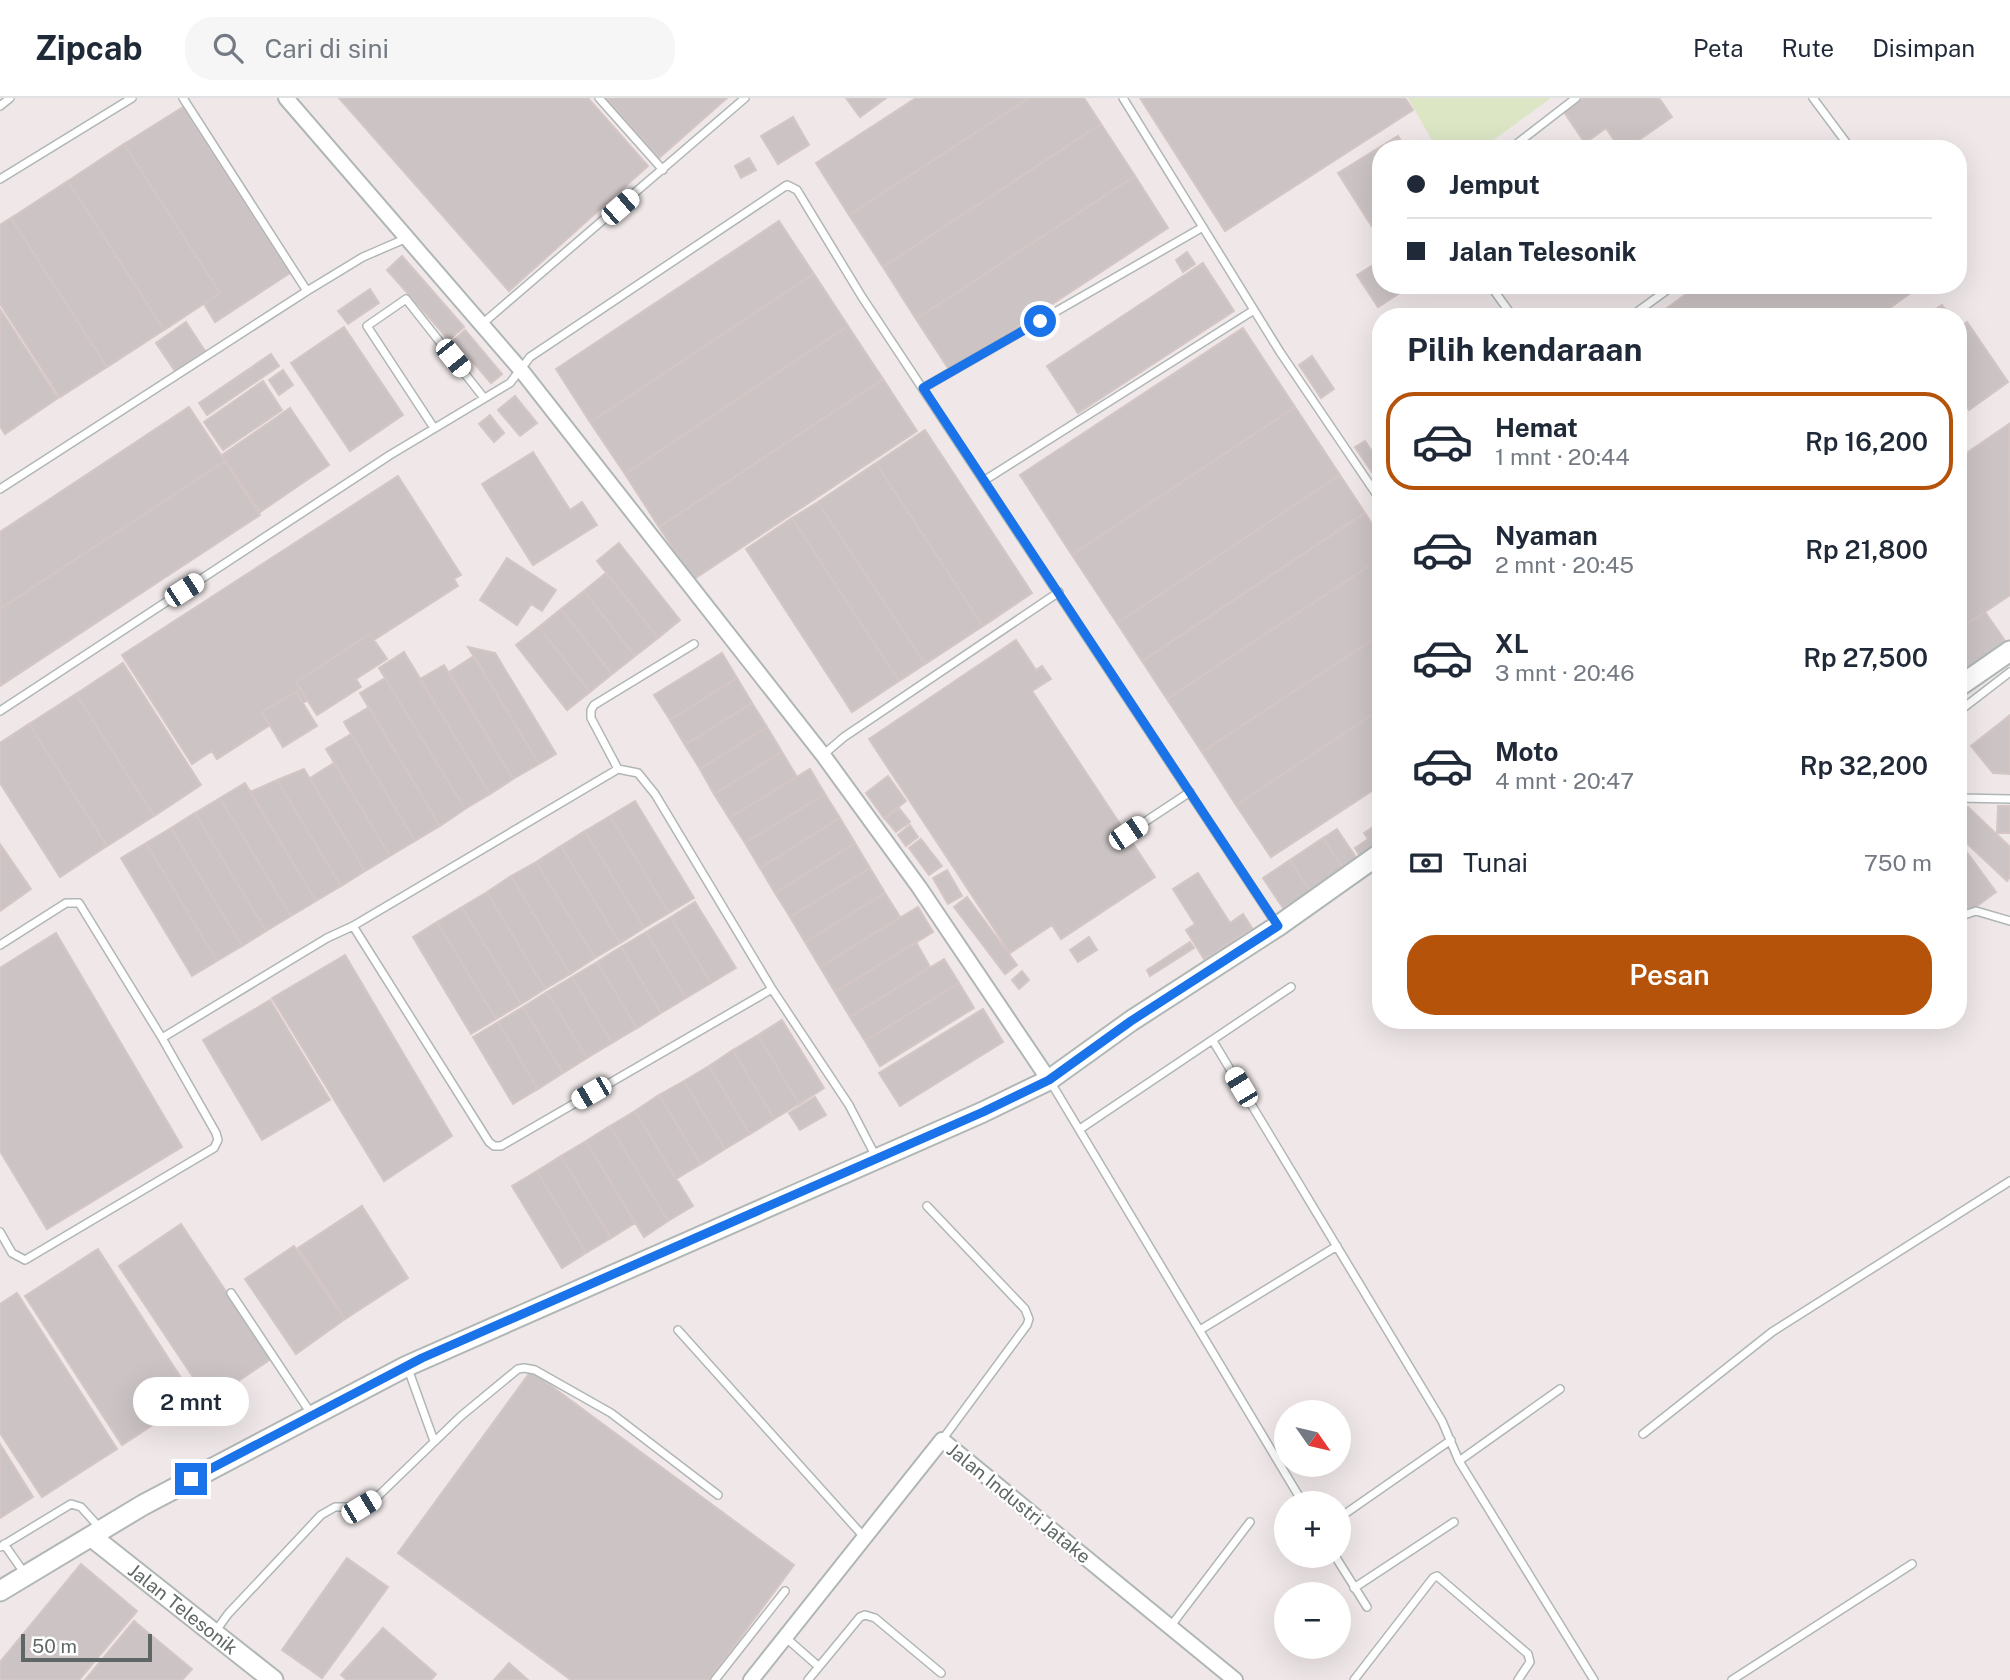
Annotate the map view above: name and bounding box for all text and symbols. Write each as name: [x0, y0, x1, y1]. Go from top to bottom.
search box: [185, 17, 675, 80]
text: Zipcab: [35, 29, 143, 67]
icon: search: [209, 29, 247, 67]
text: Cari di sini: [265, 33, 389, 64]
text: Peta: [1693, 34, 1744, 62]
text: Rute: [1782, 34, 1834, 62]
text: Disimpan: [1872, 34, 1975, 62]
text: Jemput: [1449, 169, 1540, 200]
car: [598, 185, 643, 229]
text: Jalan Telesonik: [1449, 236, 1637, 267]
route start: [1024, 305, 1056, 337]
text: Pilih kendaraan: [1407, 331, 1642, 368]
car: [432, 335, 475, 381]
icon: car: [1411, 410, 1474, 473]
text: Hemat: [1495, 412, 1578, 443]
text: Rp 16,200: [1805, 426, 1928, 457]
text: 1 mnt · 20:44: [1495, 443, 1630, 470]
icon: car: [1411, 518, 1474, 581]
text: Nyaman: [1495, 520, 1598, 551]
text: Rp 21,800: [1805, 534, 1928, 565]
text: 2 mnt · 20:45: [1495, 551, 1634, 578]
car: [161, 570, 208, 610]
icon: car: [1411, 626, 1474, 689]
text: XL: [1495, 628, 1529, 659]
text: Rp 27,500: [1803, 642, 1928, 673]
text: 3 mnt · 20:46: [1495, 659, 1635, 686]
icon: car: [1411, 734, 1474, 797]
text: Moto: [1495, 736, 1558, 767]
text: Rp 32,200: [1800, 750, 1928, 781]
text: 4 mnt · 20:47: [1495, 767, 1634, 794]
car: [1105, 813, 1152, 853]
icon: cash: [1407, 844, 1445, 882]
text: Tunai: [1463, 847, 1528, 878]
text: 750 m: [1864, 849, 1932, 876]
button: Pesan: [1407, 935, 1932, 1015]
car: [1222, 1064, 1261, 1110]
car: [568, 1073, 615, 1113]
callout: 2 mnt: [133, 1378, 249, 1426]
text: 2 mnt: [160, 1388, 222, 1415]
north arrow: [1274, 1400, 1351, 1477]
map controls: [1274, 1400, 1351, 1659]
street label: Jalan Industri Jatake: [943, 1438, 1095, 1568]
route end: [175, 1463, 207, 1495]
car: [338, 1487, 385, 1527]
button: +: [1274, 1491, 1351, 1568]
street label: Jalan Telesonik: [124, 1559, 242, 1659]
button: −: [1274, 1582, 1351, 1659]
scale bar: [21, 1631, 152, 1663]
text: 50 m: [32, 1635, 77, 1657]

